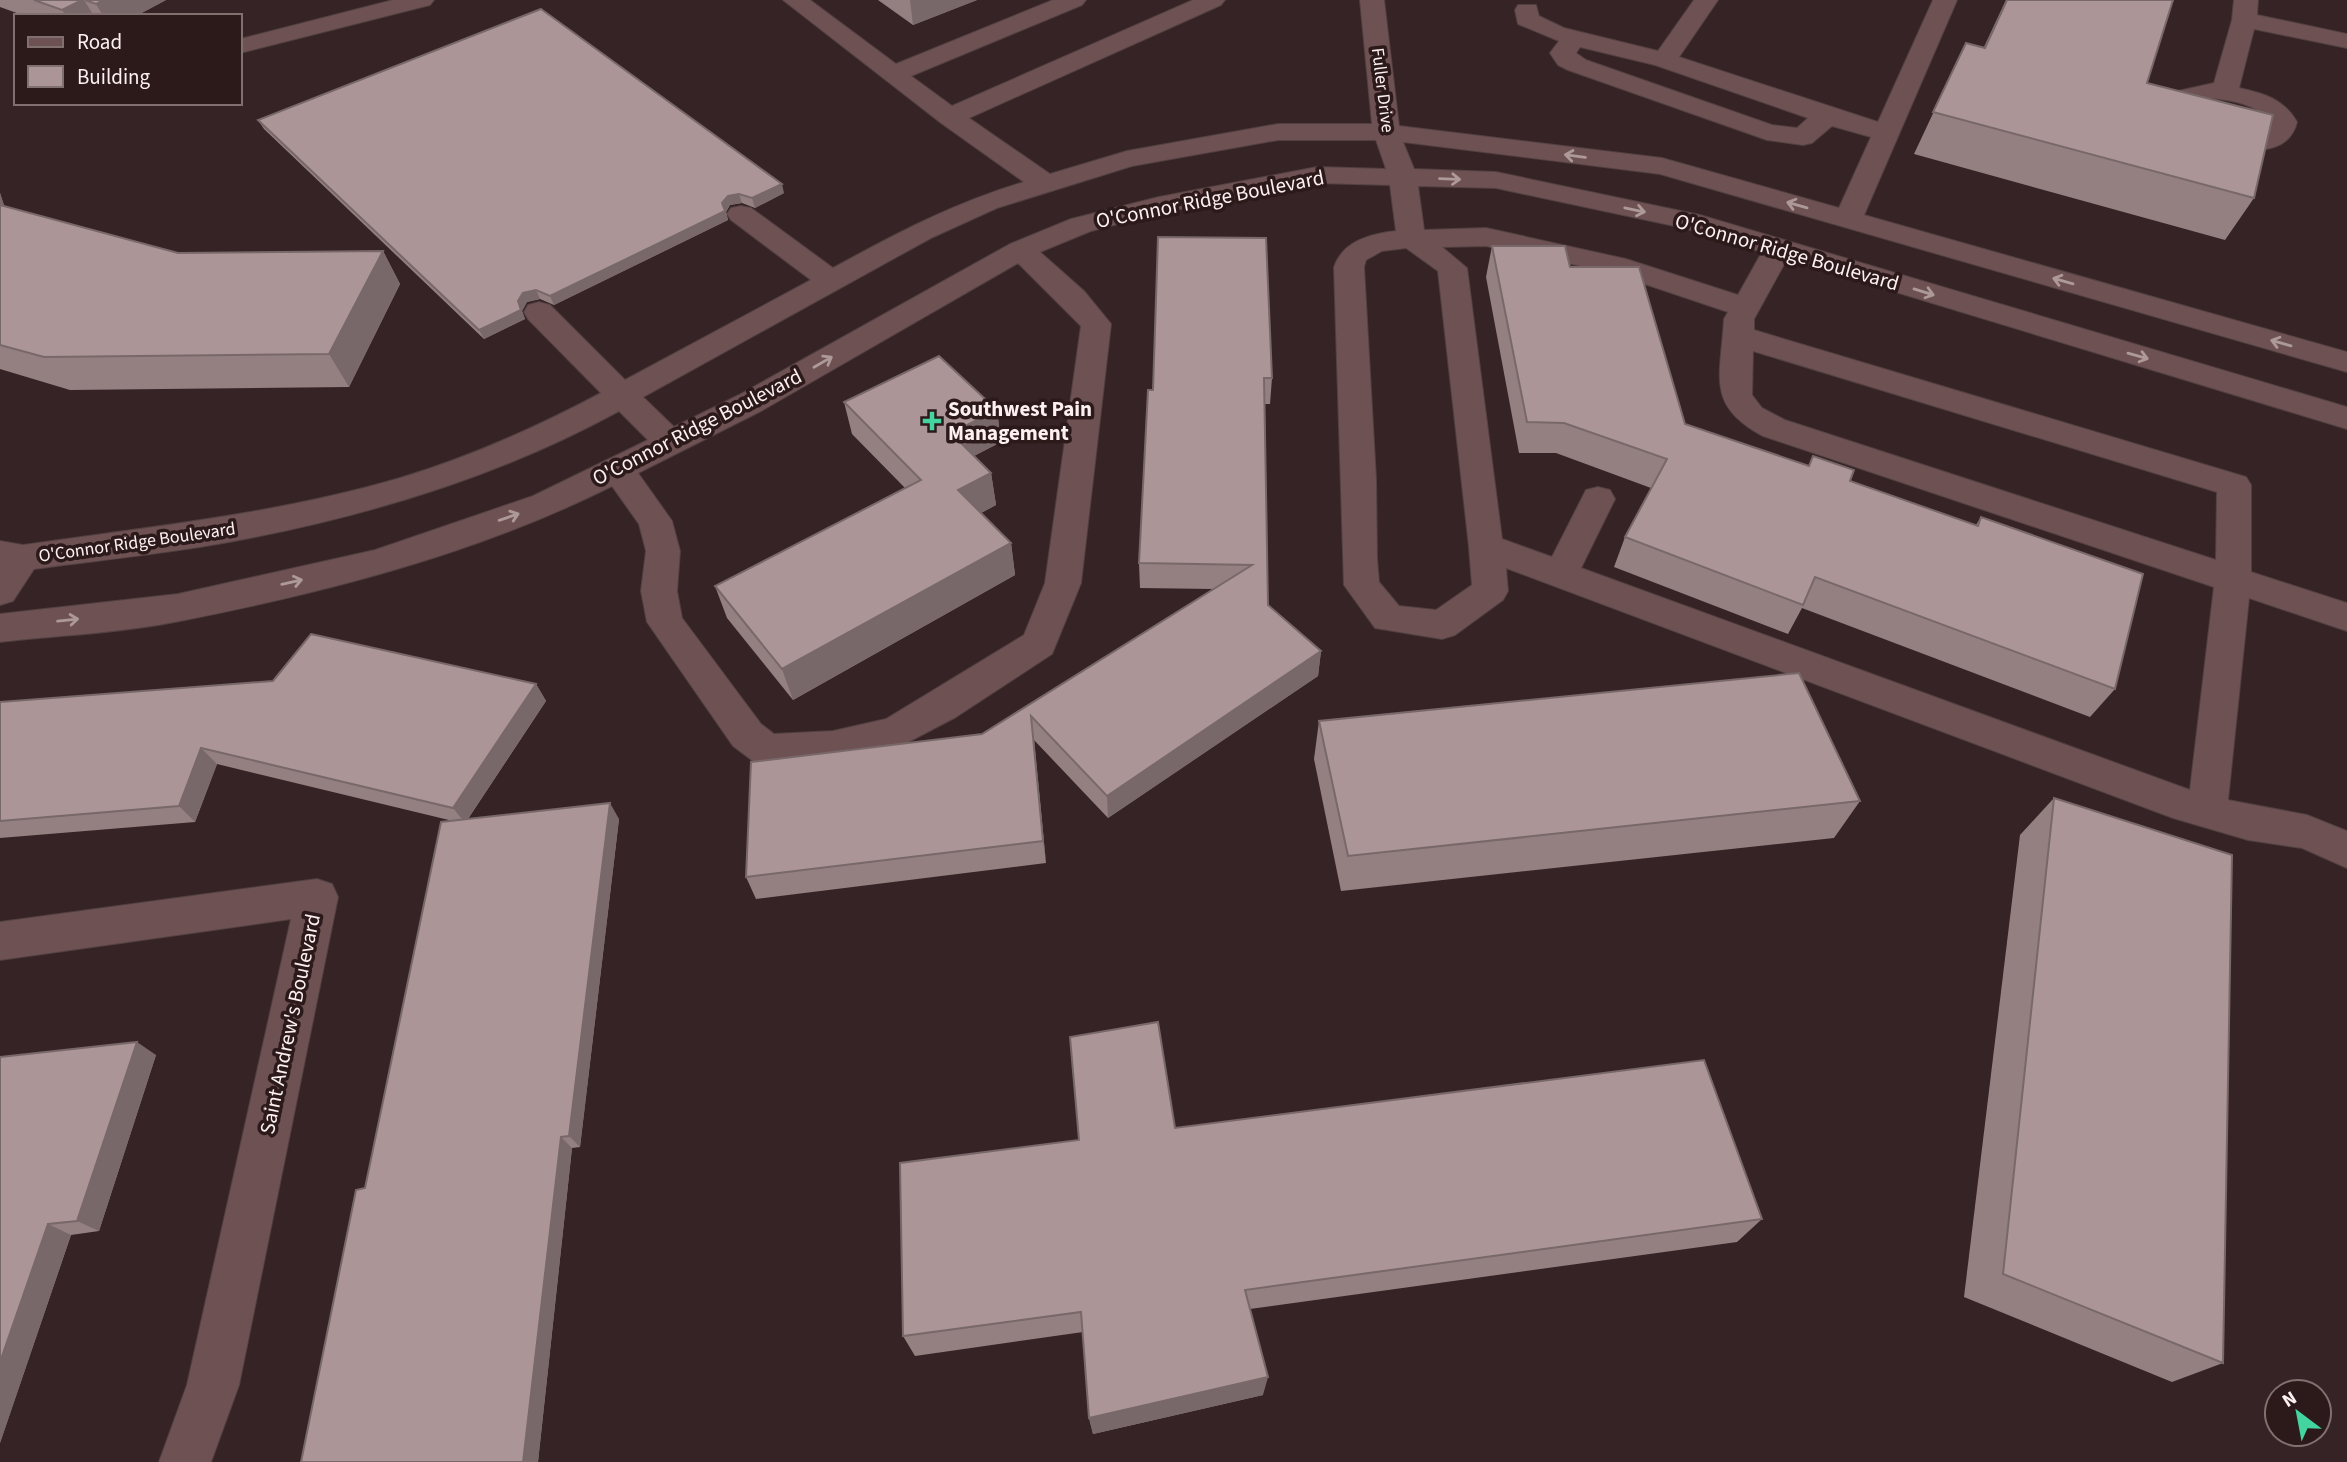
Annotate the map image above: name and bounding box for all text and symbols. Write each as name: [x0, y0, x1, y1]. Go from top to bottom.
legend: [14, 14, 242, 105]
text: Road: [77, 27, 122, 57]
street label: Fuller Drive: [1365, 46, 1400, 134]
text: Building: [77, 62, 151, 92]
one-way arrow: [1564, 149, 1587, 162]
street label: O'Connor Ridge Boulevard: [1093, 162, 1327, 236]
one-way arrow: [1438, 172, 1461, 185]
one-way arrow: [1786, 198, 1808, 211]
one-way arrow: [1623, 203, 1646, 217]
street label: O'Connor Ridge Boulevard: [1671, 206, 1903, 298]
one-way arrow: [2052, 274, 2074, 287]
one-way arrow: [1913, 287, 1935, 300]
one-way arrow: [2271, 336, 2293, 349]
one-way arrow: [2127, 351, 2149, 364]
one-way arrow: [812, 355, 832, 369]
street label: O'Connor Ridge Boulevard: [587, 361, 807, 493]
place label: Southwest Pain Management: [948, 394, 1092, 448]
marker: Southwest Pain Management: [922, 411, 942, 431]
one-way arrow: [498, 510, 520, 522]
street label: O'Connor Ridge Boulevard: [37, 516, 237, 569]
one-way arrow: [280, 574, 303, 588]
one-way arrow: [56, 613, 79, 626]
street label: Saint Andrew's Boulevard: [252, 911, 328, 1137]
north arrow: [2263, 1378, 2333, 1448]
text: N: [2277, 1385, 2302, 1415]

